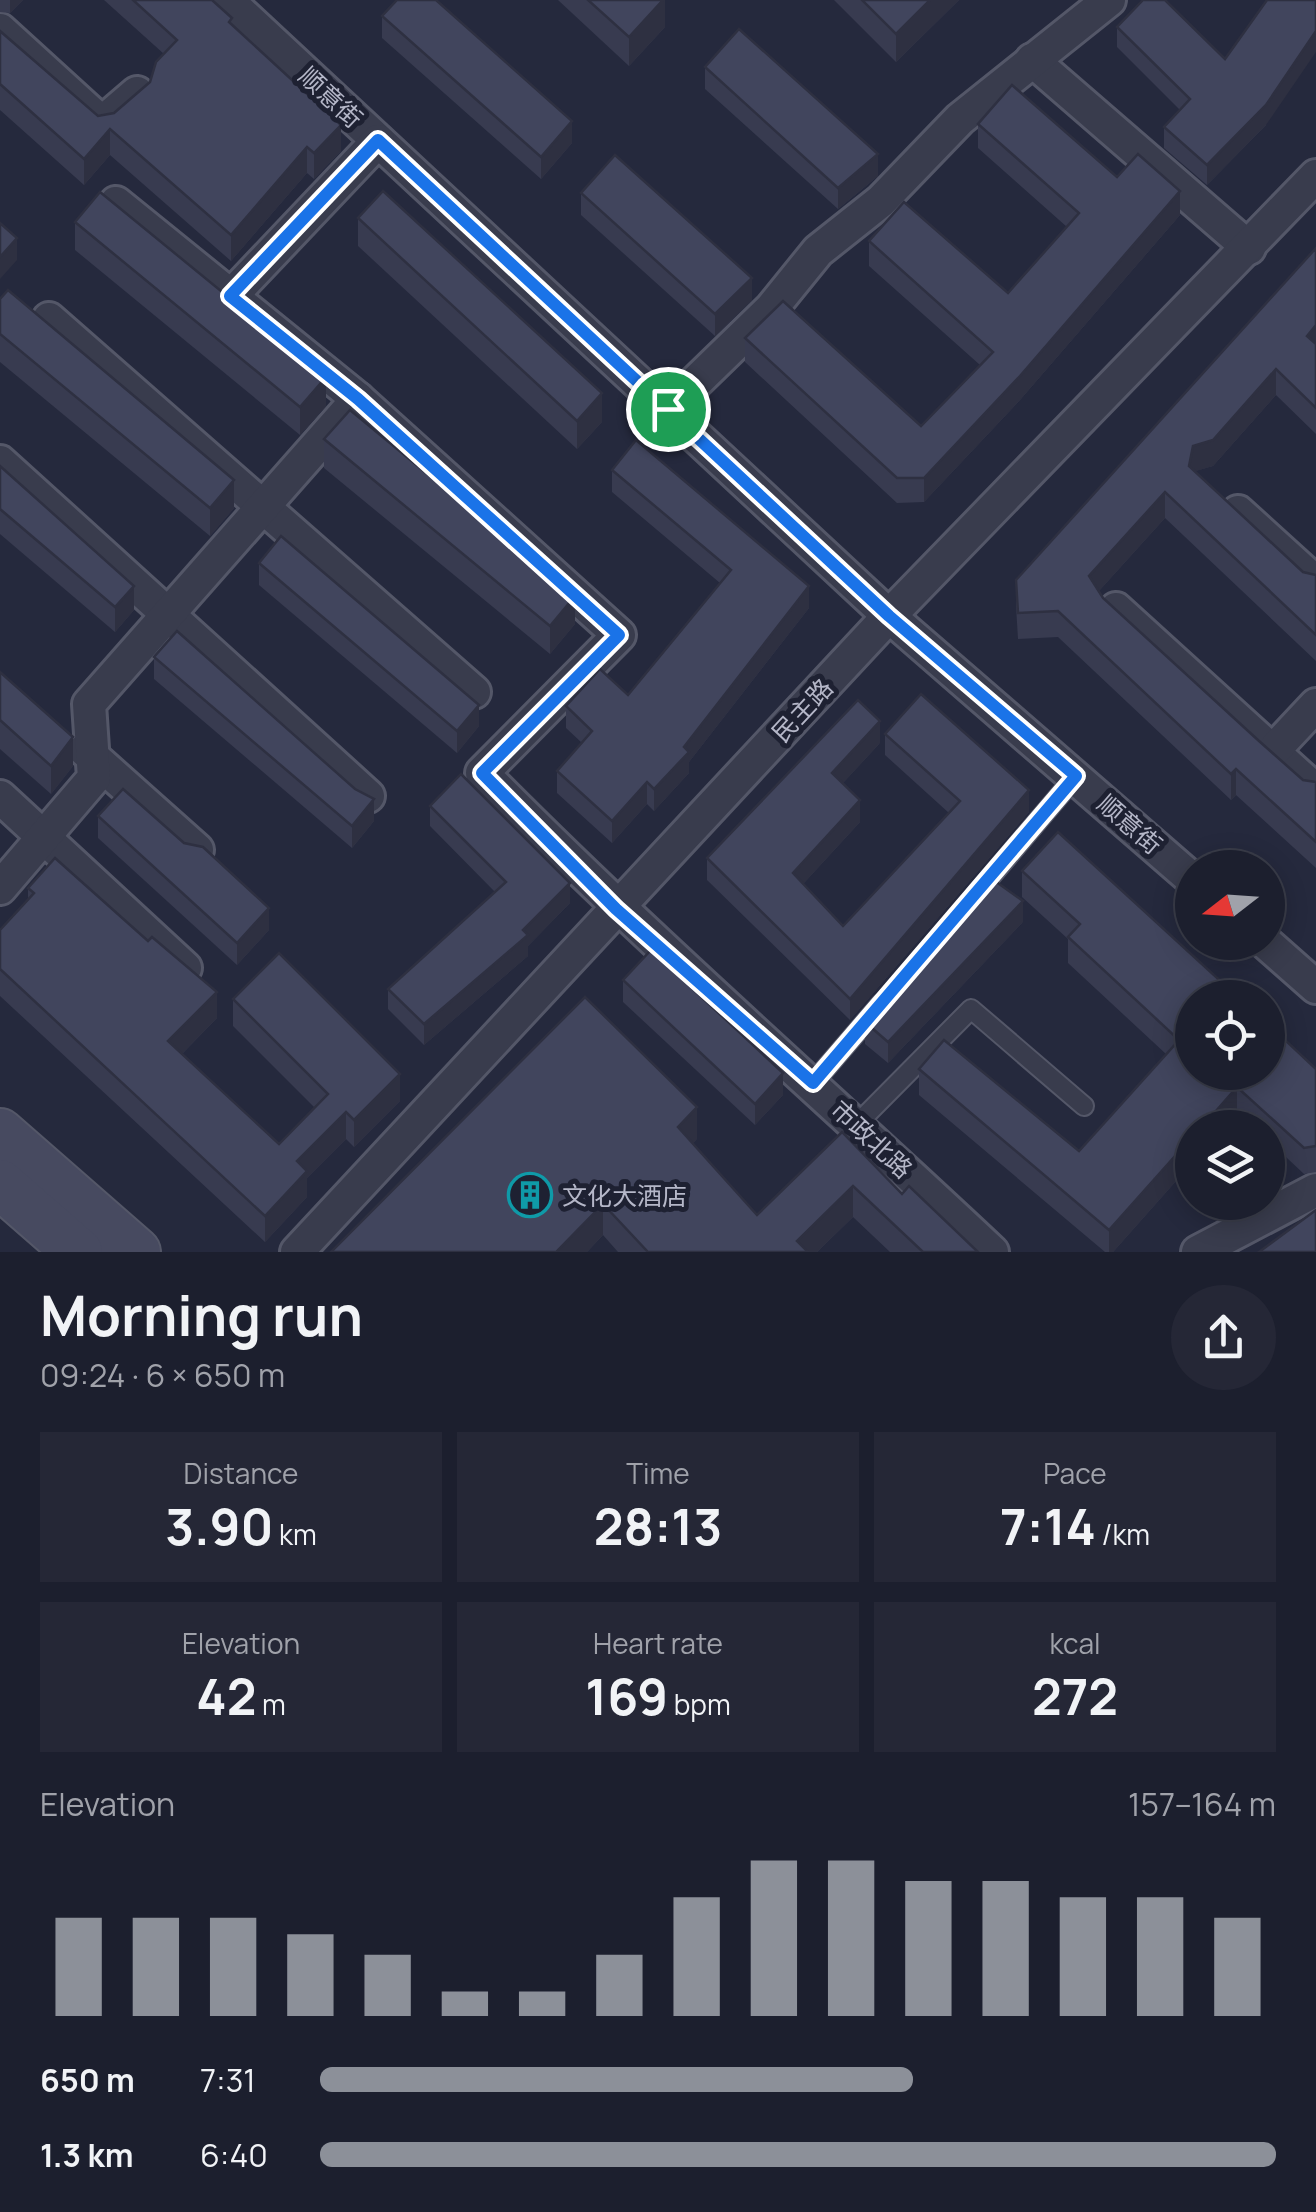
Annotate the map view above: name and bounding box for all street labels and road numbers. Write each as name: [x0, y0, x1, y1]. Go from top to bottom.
street label: 顺意街: [292, 59, 370, 135]
street label: 民主路: [764, 671, 840, 749]
street label: 顺意街: [1090, 786, 1170, 862]
street label: 市政北路: [823, 1092, 921, 1186]

